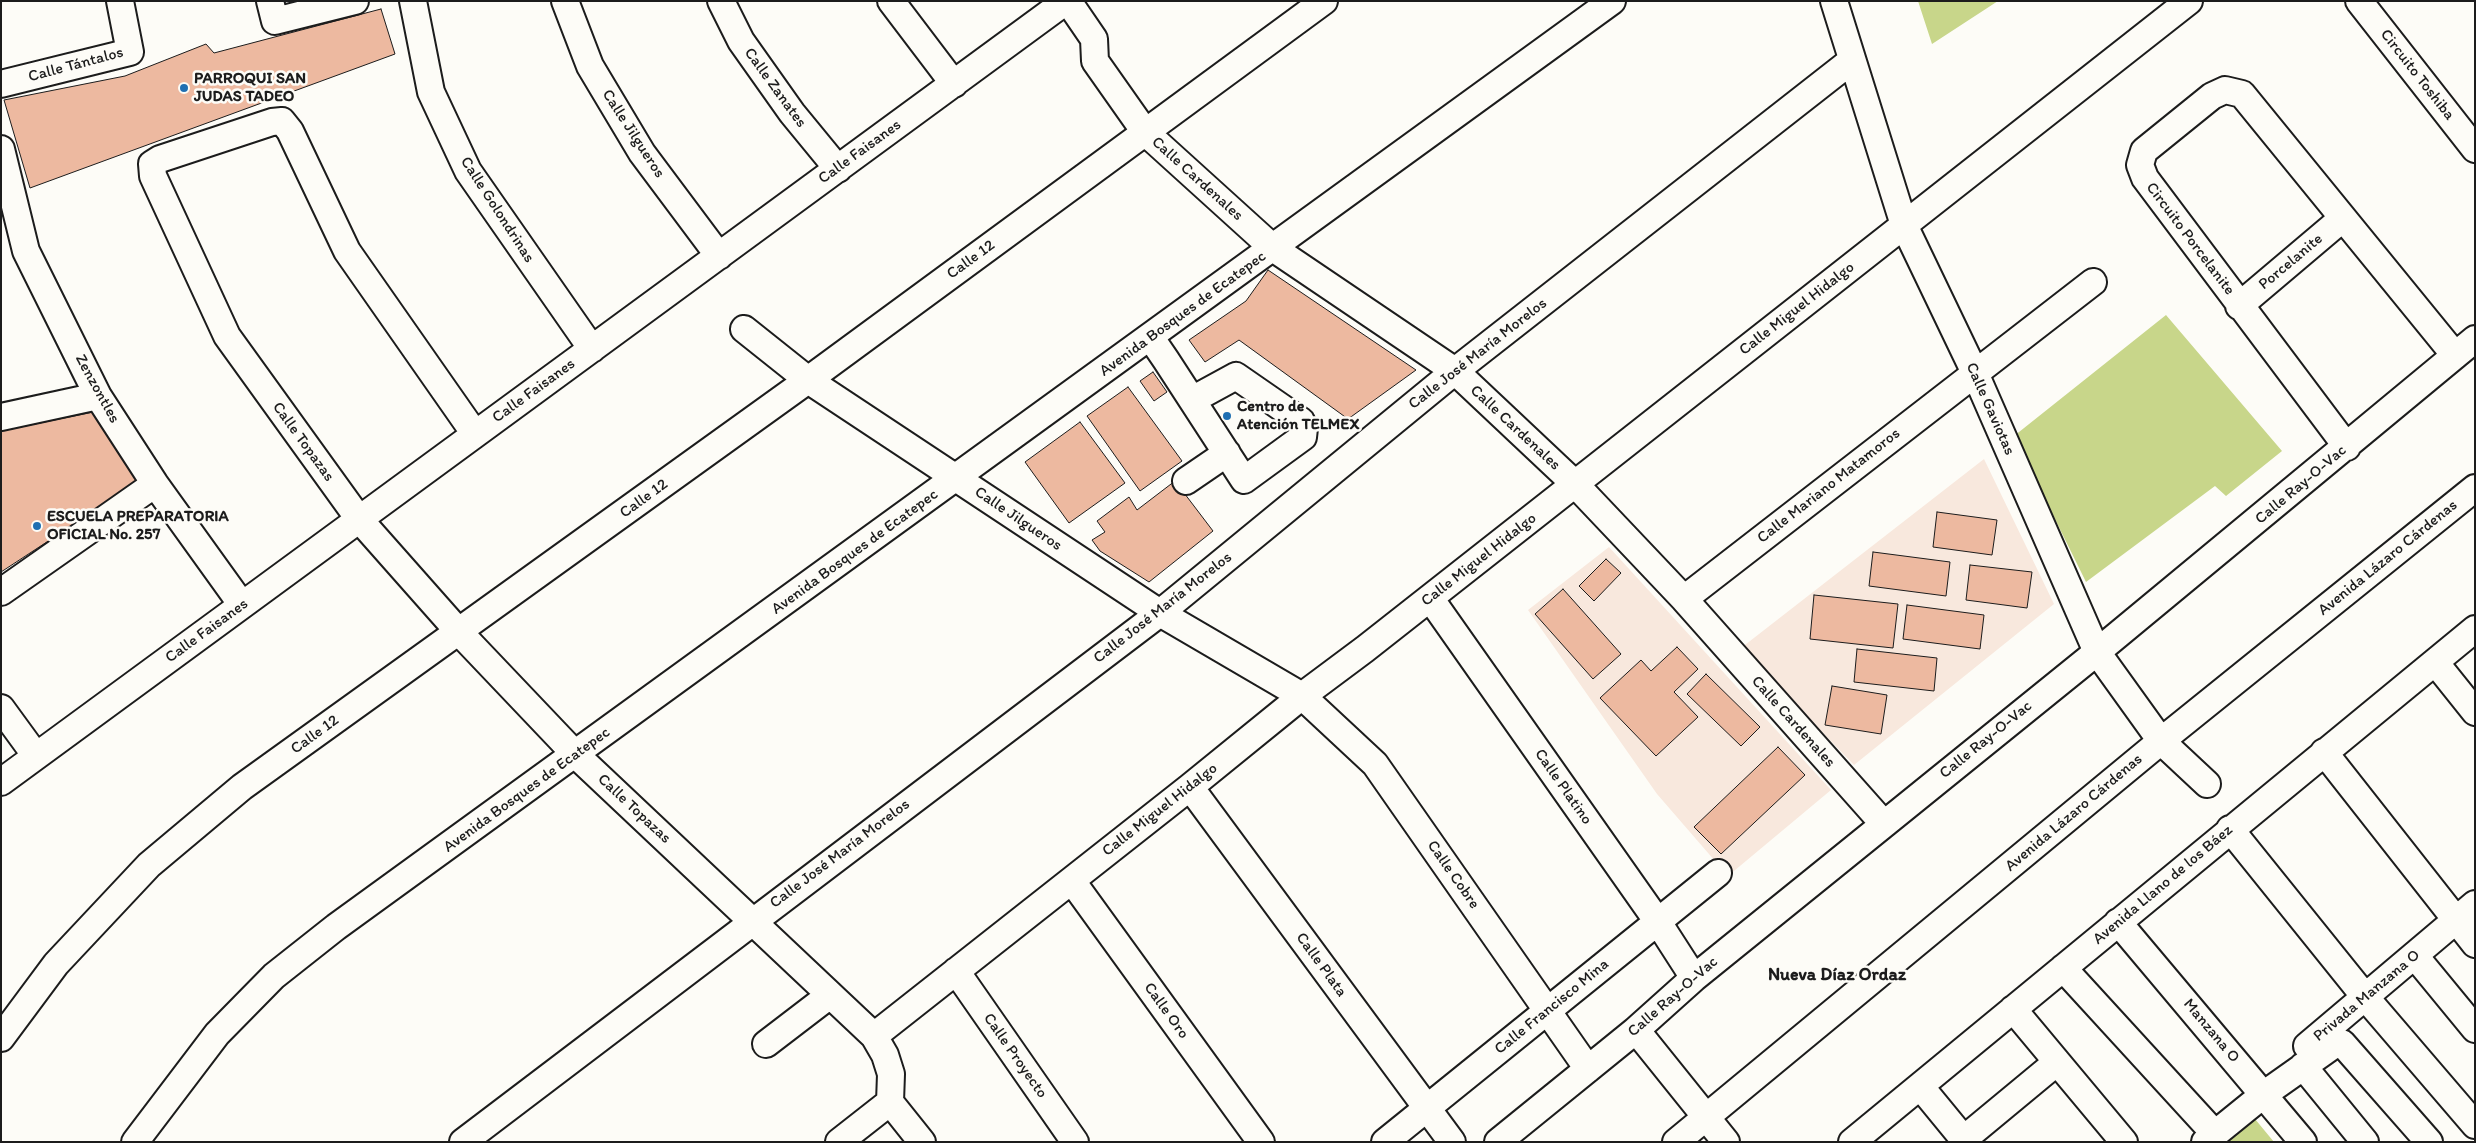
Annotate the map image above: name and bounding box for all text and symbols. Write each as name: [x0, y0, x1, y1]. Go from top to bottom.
street label: Circuito Toshiba: [2375, 26, 2459, 124]
street label: Calle Tántalos: [26, 43, 126, 87]
street label: Calle Zanates: [740, 44, 810, 132]
place label: PARROQUI SAN JUDAS TADEO: [194, 69, 306, 107]
marker: PARROQUI SAN JUDAS TADEO: [178, 82, 190, 94]
street label: Calle Jilgueros: [597, 86, 669, 182]
street label: Calle Faisanes: [815, 116, 905, 188]
street label: Calle Cardenales: [1147, 133, 1247, 225]
street label: Calle Golondrinas: [456, 153, 538, 267]
street label: Circuito Porcelanite: [2141, 179, 2239, 299]
street label: Porcelanite: [2255, 230, 2327, 294]
street label: Calle 12: [943, 236, 999, 284]
street label: Avenida Bosques de Ecatepec: [1096, 247, 1270, 381]
street label: Calle Miguel Hidalgo: [1736, 258, 1858, 360]
street label: Calle José María Morelos: [1405, 294, 1551, 414]
street label: Zenzontles: [70, 351, 124, 427]
street label: Calle Faisanes: [489, 355, 579, 427]
street label: Calle Gaviotas: [1961, 360, 2019, 458]
street label: Calle Cardenales: [1466, 381, 1564, 475]
place label: Centro de Atención TELMEX: [1237, 397, 1359, 435]
street label: Calle Topazas: [268, 399, 338, 485]
marker: Centro de Atención TELMEX: [1221, 410, 1233, 422]
street label: Calle Mariano Matamoros: [1754, 424, 1904, 548]
street label: Calle Ray-O-Vac: [2251, 441, 2351, 529]
street label: Calle 12: [616, 475, 672, 523]
street label: Calle Jilgueros: [971, 483, 1065, 555]
street label: Avenida Bosques de Ecatepec: [768, 485, 942, 619]
street label: Avenida Lázaro Cárdenas: [2315, 496, 2461, 620]
place label: ESCUELA PREPARATORIA OFICIAL No. 257: [47, 507, 229, 545]
street label: Calle Miguel Hidalgo: [1418, 509, 1540, 611]
marker: ESCUELA PREPARATORIA OFICIAL No. 257: [31, 520, 43, 532]
street label: Calle José María Morelos: [1090, 548, 1236, 668]
street label: Calle Faisanes: [162, 595, 252, 667]
street label: Calle Cardenales: [1747, 672, 1839, 772]
street label: Calle Ray-O-Vac: [1936, 697, 2036, 783]
street label: Calle 12: [287, 711, 343, 759]
street label: Avenida Bosques de Ecatepec: [440, 723, 614, 857]
street label: Calle Platino: [1530, 745, 1596, 829]
street label: Avenida Lázaro Cárdenas: [2001, 750, 2147, 876]
street label: Calle Miguel Hidalgo: [1099, 759, 1221, 861]
street label: Calle Topazas: [593, 770, 675, 848]
street label: Calle José María Morelos: [766, 795, 914, 913]
street label: Avenida Llano de los Báez: [2089, 821, 2237, 949]
street label: Calle Cobre: [1422, 837, 1484, 913]
street label: Calle Plata: [1291, 929, 1351, 1001]
street label: Privada Manzana O: [2310, 946, 2424, 1046]
street label: Calle Ray-O-Vac: [1624, 953, 1722, 1041]
street label: Calle Francisco Mina: [1491, 955, 1613, 1059]
district label: Nueva Díaz Ordaz: [1768, 964, 1906, 986]
street label: Calle Oro: [1139, 979, 1193, 1043]
street label: Manzana O: [2179, 995, 2243, 1067]
street label: Calle Proyecto: [979, 1010, 1051, 1102]

